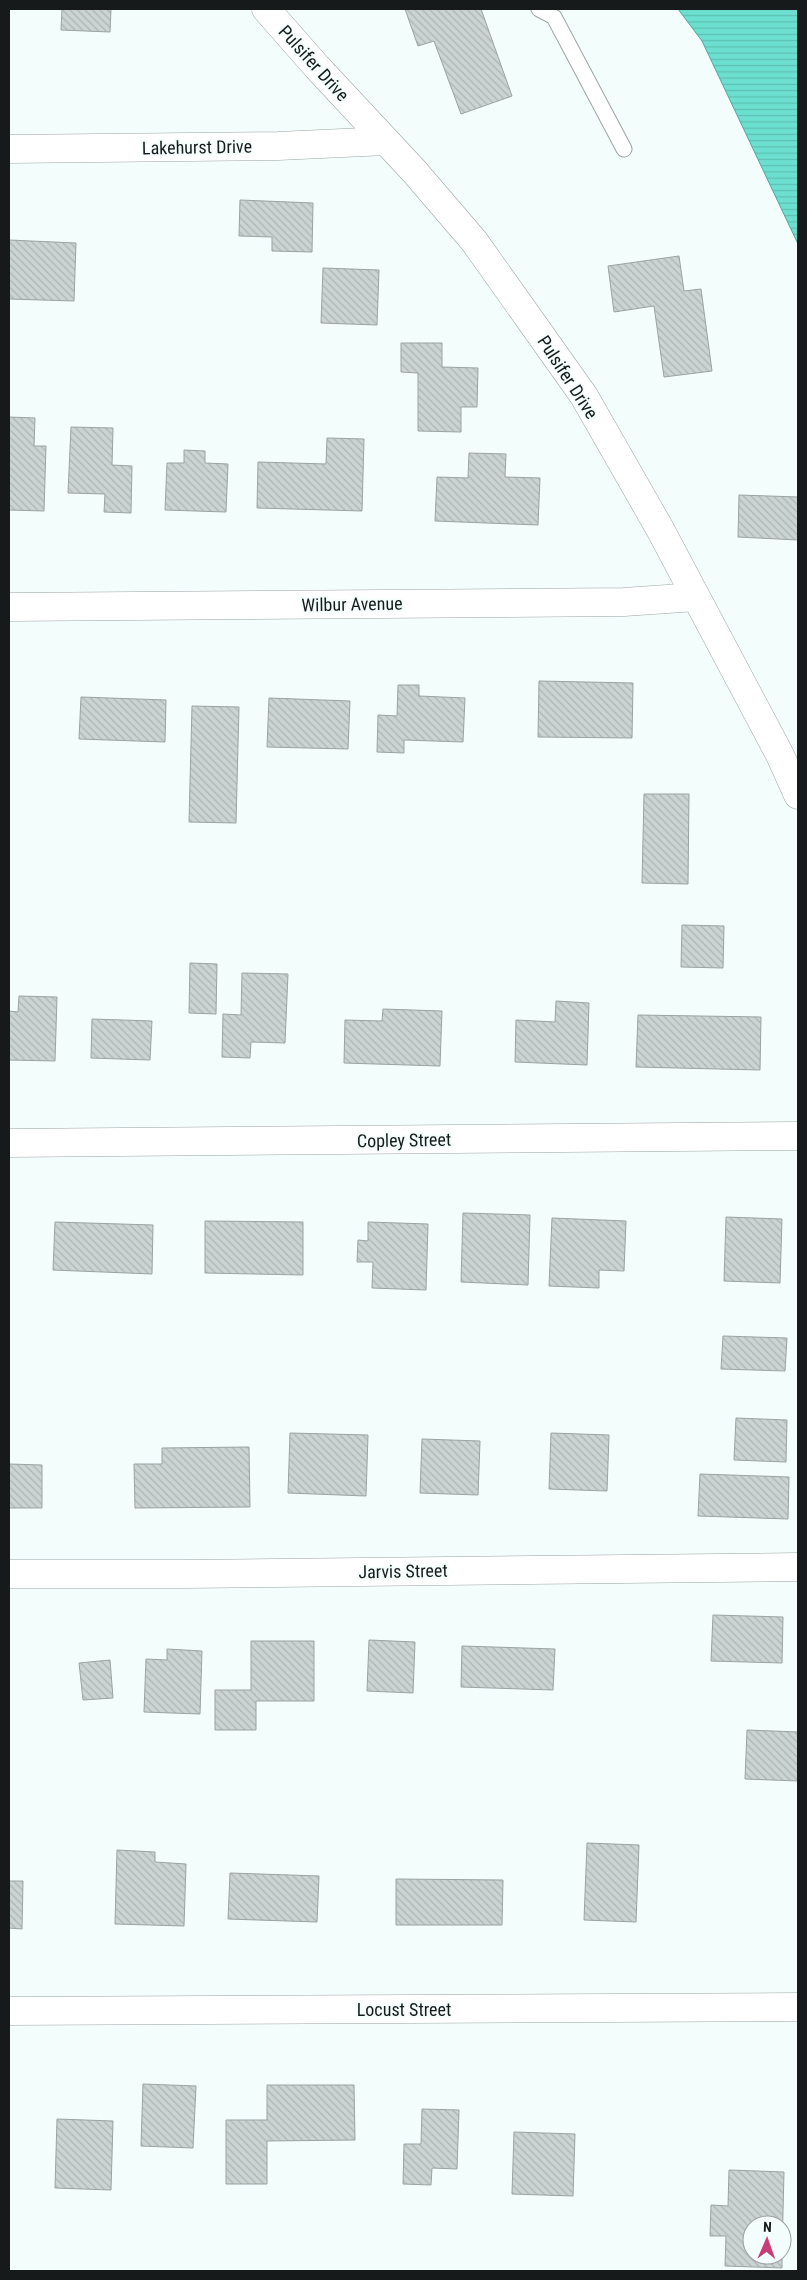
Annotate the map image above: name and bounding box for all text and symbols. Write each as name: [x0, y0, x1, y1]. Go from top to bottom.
street label: Pulsifer Drive: [275, 21, 353, 105]
street label: Lakehurst Drive: [142, 136, 252, 158]
street label: Pulsifer Drive: [533, 332, 603, 422]
street label: Wilbur Avenue: [301, 593, 403, 615]
street label: Copley Street: [357, 1129, 451, 1151]
street label: Jarvis Street: [358, 1560, 448, 1582]
street label: Locust Street: [357, 1999, 451, 2020]
north arrow: [742, 2215, 792, 2265]
text: N: [763, 2219, 772, 2235]

